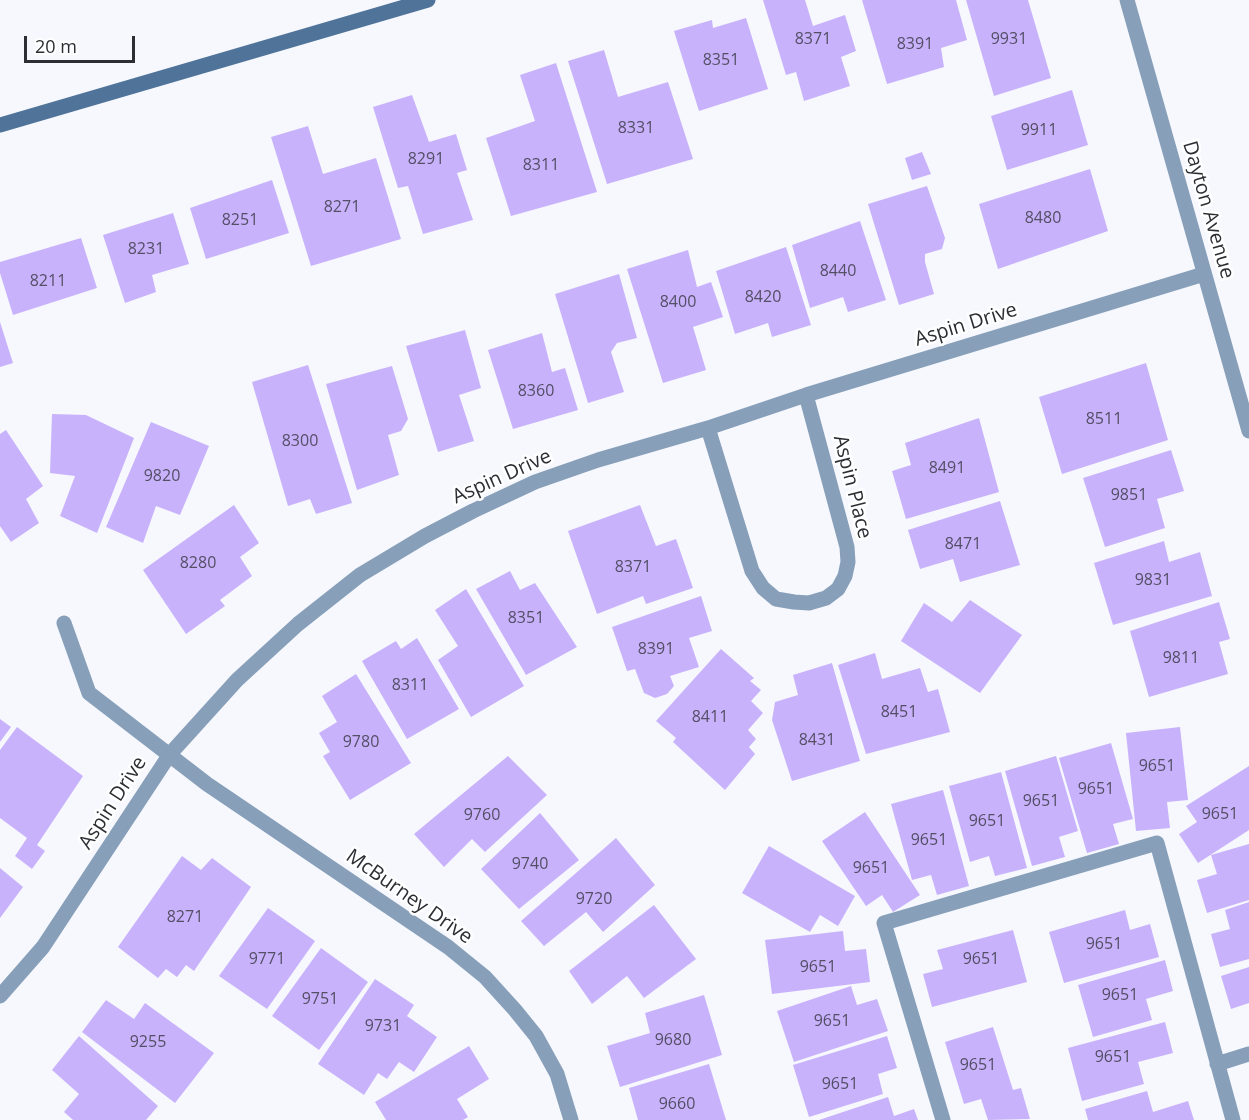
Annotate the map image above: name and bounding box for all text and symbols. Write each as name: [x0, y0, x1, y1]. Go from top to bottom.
scale bar: [27, 24, 138, 62]
house number: 8371: [795, 29, 831, 49]
house number: 9931: [991, 29, 1027, 49]
text: 20 m: [35, 34, 77, 58]
house number: 8391: [897, 34, 933, 54]
house number: 8351: [703, 50, 739, 70]
house number: 8331: [618, 118, 654, 138]
house number: 9911: [1021, 120, 1057, 140]
street label: Dayton Avenue: [1177, 138, 1239, 282]
house number: 8291: [408, 149, 444, 169]
house number: 8311: [523, 155, 559, 175]
house number: 8271: [324, 197, 360, 217]
house number: 8480: [1025, 208, 1061, 228]
house number: 8251: [222, 210, 258, 230]
house number: 8231: [128, 239, 164, 259]
house number: 8440: [820, 261, 856, 281]
house number: 8211: [30, 271, 66, 291]
house number: 8420: [745, 287, 781, 307]
house number: 8400: [660, 292, 696, 312]
street label: Aspin Drive: [912, 298, 1020, 352]
house number: 8360: [518, 381, 554, 401]
house number: 8511: [1086, 409, 1122, 429]
house number: 8300: [282, 431, 318, 451]
street label: Aspin Place: [828, 433, 876, 541]
street label: Aspin Drive: [449, 445, 555, 509]
house number: 8491: [929, 458, 965, 478]
house number: 9820: [144, 466, 180, 486]
house number: 9851: [1111, 485, 1147, 505]
house number: 8471: [945, 534, 981, 554]
house number: 8280: [180, 553, 216, 573]
house number: 8371: [615, 557, 651, 577]
house number: 9831: [1135, 570, 1171, 590]
house number: 8351: [508, 608, 544, 628]
house number: 8391: [638, 639, 674, 659]
house number: 9811: [1163, 648, 1199, 668]
house number: 8311: [392, 675, 428, 695]
house number: 8451: [881, 702, 917, 722]
house number: 8411: [692, 707, 728, 727]
house number: 8431: [799, 730, 835, 750]
house number: 9780: [343, 732, 379, 752]
street label: Aspin Drive: [74, 752, 152, 854]
house number: 9651: [1139, 756, 1175, 776]
house number: 9651: [1078, 779, 1114, 799]
house number: 9651: [1023, 791, 1059, 811]
house number: 9651: [1202, 804, 1238, 824]
house number: 9760: [464, 805, 500, 825]
house number: 9651: [969, 811, 1005, 831]
house number: 9651: [911, 830, 947, 850]
street label: McBurney Drive: [341, 845, 477, 949]
house number: 9740: [512, 854, 548, 874]
house number: 9651: [853, 858, 889, 878]
house number: 9720: [576, 889, 612, 909]
house number: 8271: [167, 907, 203, 927]
house number: 9651: [1086, 934, 1122, 954]
house number: 9771: [249, 949, 285, 969]
house number: 9651: [963, 949, 999, 969]
house number: 9651: [800, 957, 836, 977]
house number: 9651: [1102, 985, 1138, 1005]
house number: 9751: [302, 989, 338, 1009]
house number: 9651: [814, 1011, 850, 1031]
house number: 9731: [365, 1016, 401, 1036]
house number: 9680: [655, 1030, 691, 1050]
house number: 9255: [130, 1032, 166, 1052]
house number: 9651: [1095, 1047, 1131, 1067]
house number: 9651: [960, 1055, 996, 1075]
house number: 9651: [822, 1074, 858, 1094]
house number: 9660: [659, 1094, 695, 1114]

